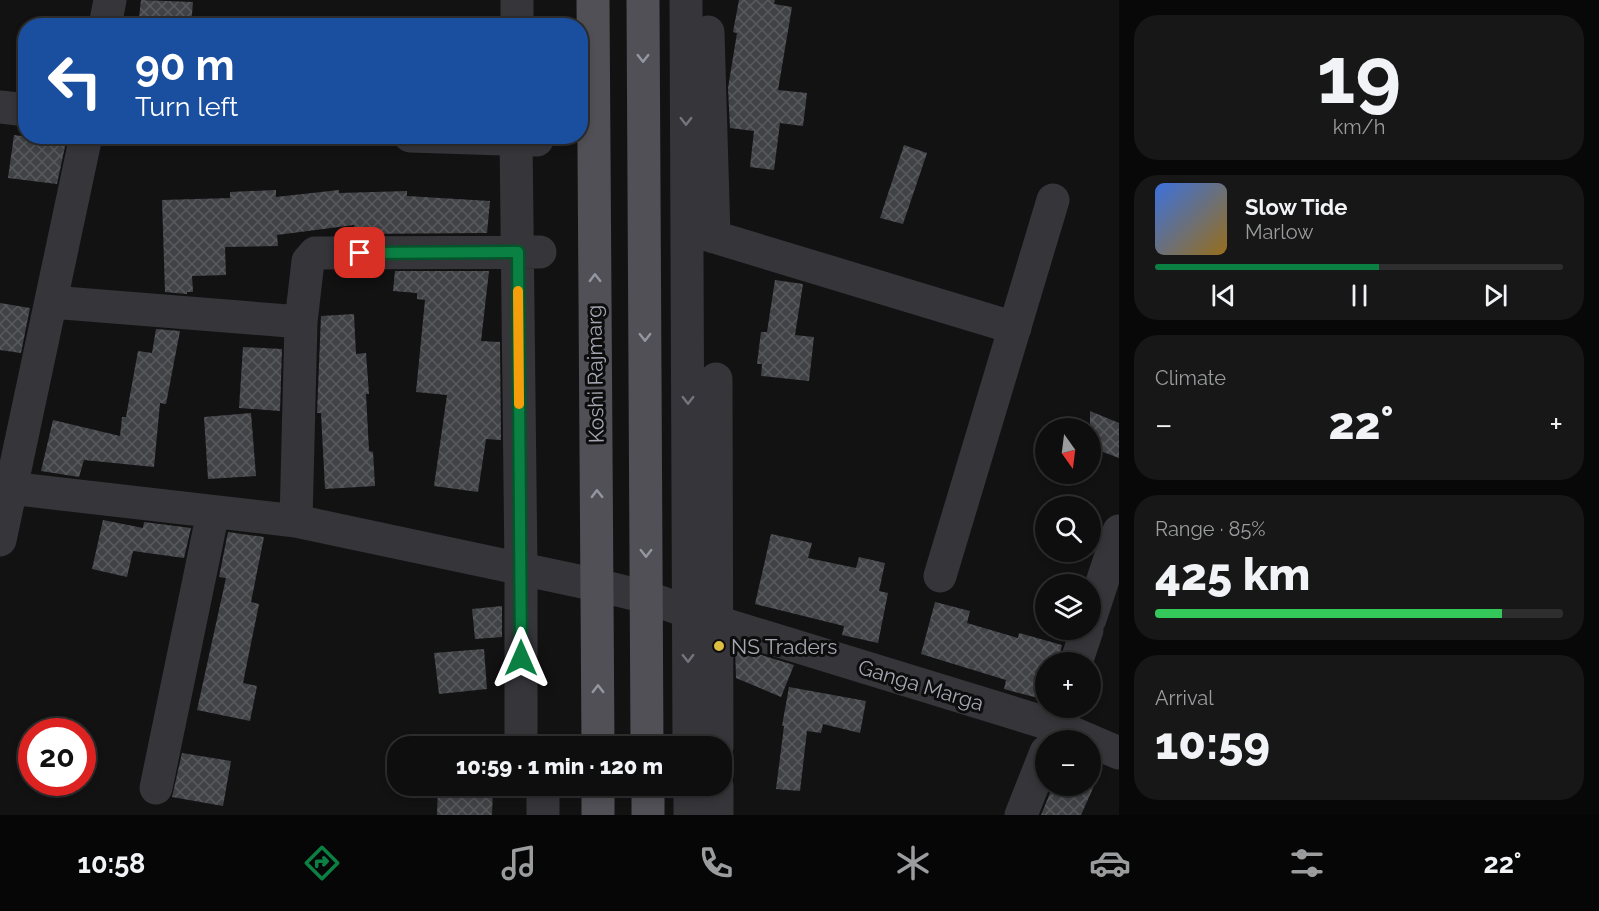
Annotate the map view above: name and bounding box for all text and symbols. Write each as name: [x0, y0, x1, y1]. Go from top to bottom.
text: 19: [1317, 30, 1401, 121]
text: 90 m: [135, 41, 235, 90]
icon: left: [36, 42, 114, 120]
one-way arrow: [637, 54, 649, 63]
text: Turn left: [135, 91, 238, 122]
text: km/h: [1333, 115, 1385, 139]
one-way arrow: [680, 117, 692, 126]
text: Slow Tide: [1245, 194, 1347, 220]
text: Marlow: [1245, 220, 1314, 244]
pin: [334, 227, 385, 278]
icon: arrive: [343, 236, 376, 269]
one-way arrow: [588, 273, 601, 282]
icon: previous: [1207, 279, 1240, 312]
icon: pause: [1343, 279, 1376, 312]
icon: next: [1479, 279, 1512, 312]
street label: Koshi Rajmarg: [581, 305, 609, 443]
one-way arrow: [639, 333, 651, 342]
text: Climate: [1155, 366, 1226, 390]
one-way arrow: [682, 396, 694, 405]
text: 22°: [1328, 397, 1394, 450]
text: −: [1155, 405, 1173, 444]
text: +: [1549, 405, 1563, 444]
north arrow: [1035, 418, 1101, 484]
map controls: [1035, 418, 1101, 796]
one-way arrow: [590, 489, 603, 498]
button: search: [1035, 496, 1101, 562]
text: Range · 85%: [1155, 517, 1266, 541]
text: 425 km: [1155, 548, 1310, 601]
one-way arrow: [640, 549, 652, 558]
button: layers: [1035, 574, 1101, 640]
position arrow: [489, 626, 553, 690]
place label: NS Traders: [731, 634, 837, 659]
marker: NS Traders: [712, 639, 726, 653]
button: +: [1035, 652, 1101, 718]
one-way arrow: [682, 654, 695, 663]
street label: Ganga Marga: [855, 654, 987, 716]
one-way arrow: [592, 684, 604, 693]
text: Arrival: [1155, 686, 1214, 710]
text: 10:59: [1155, 717, 1270, 770]
speed limit sign: 20: [18, 718, 96, 796]
button: −: [1035, 730, 1101, 796]
text: 10:59 · 1 min · 120 m: [456, 753, 663, 779]
icon: directions: [301, 842, 343, 884]
icon: music: [498, 842, 540, 884]
icon: phone: [695, 842, 737, 884]
icon: climate: [892, 842, 934, 884]
icon: car: [1089, 842, 1131, 884]
icon: filters: [1286, 842, 1328, 884]
text: 10:58: [78, 848, 145, 879]
text: 22°: [1483, 848, 1521, 879]

